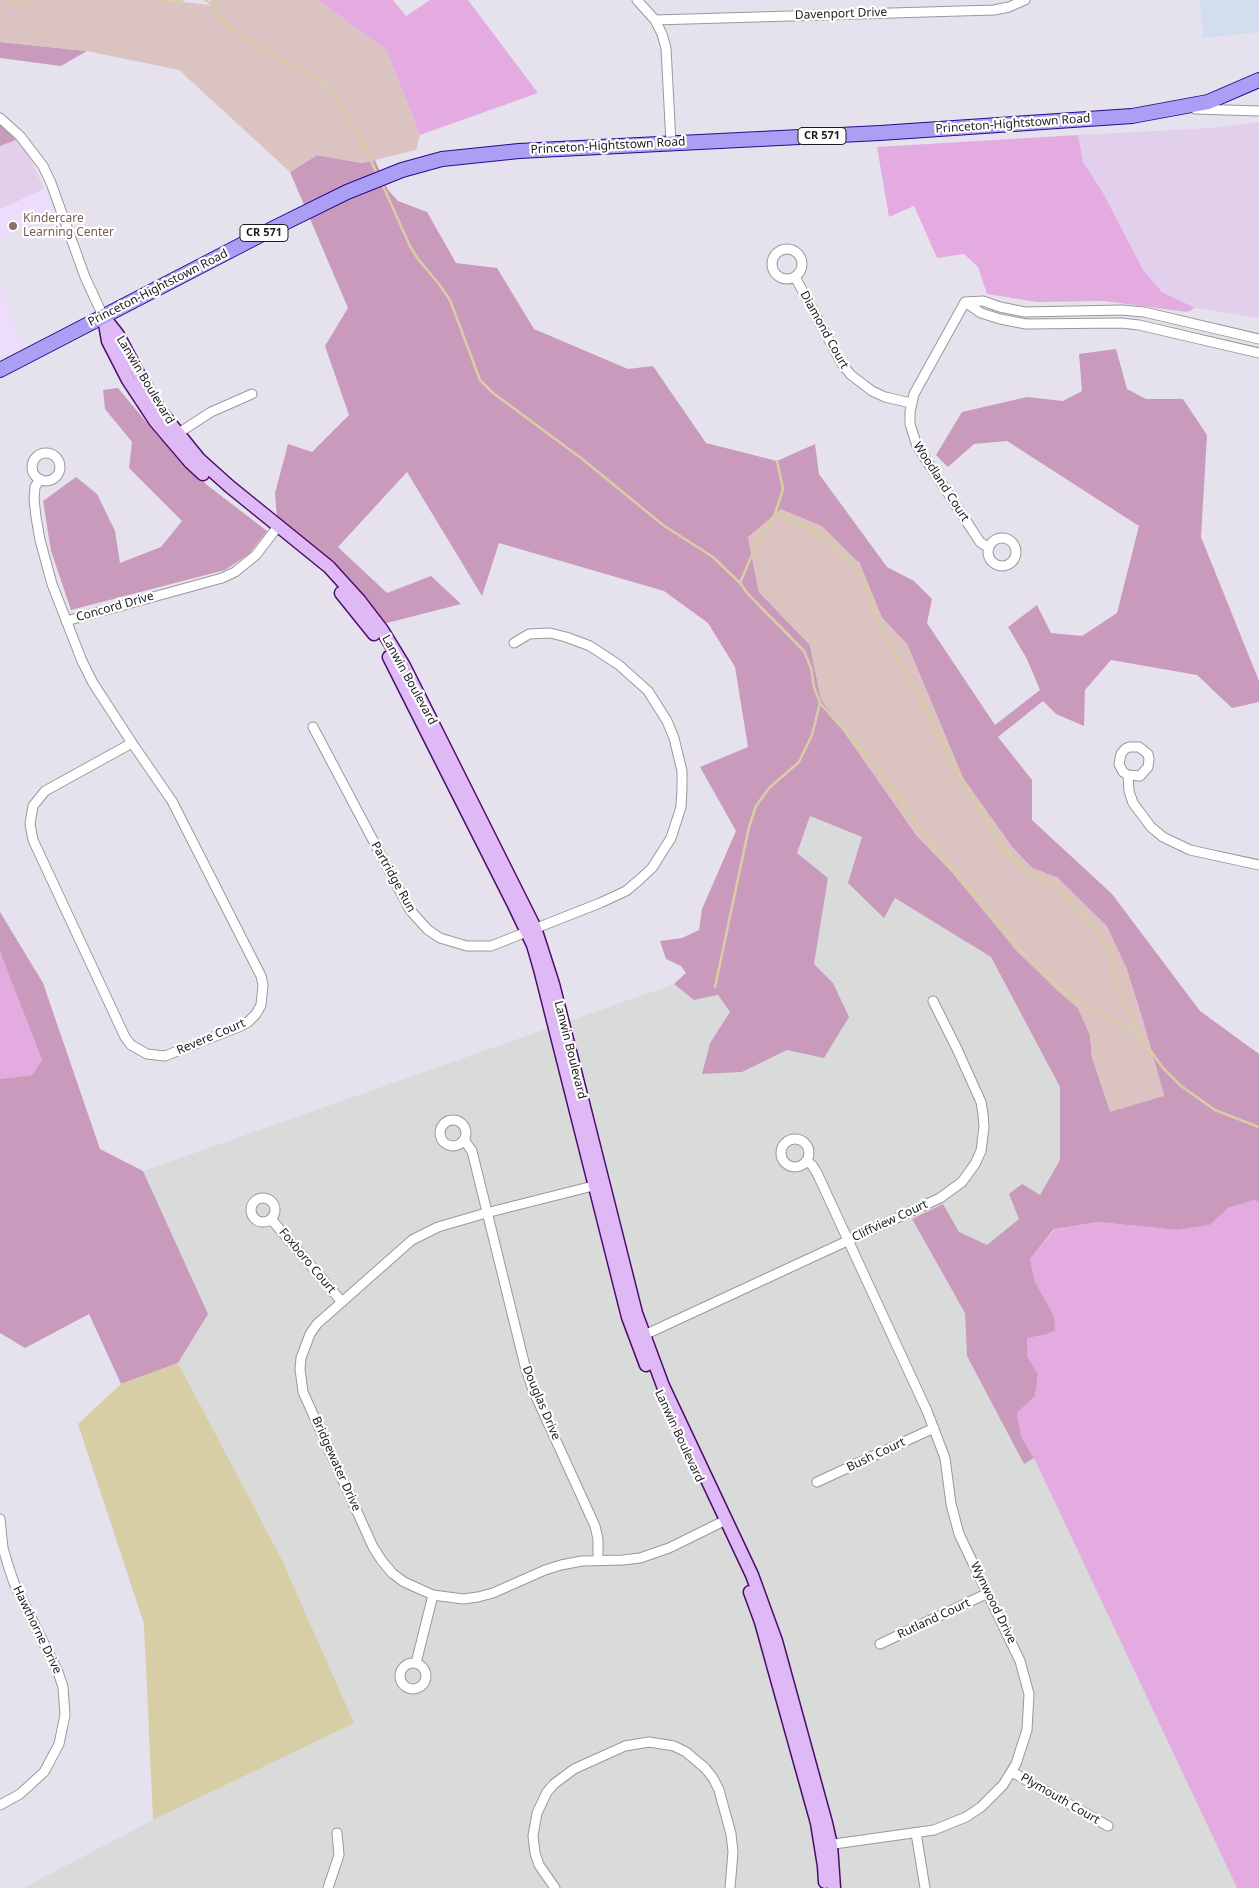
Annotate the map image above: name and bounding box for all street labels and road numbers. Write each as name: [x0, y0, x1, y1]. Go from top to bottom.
street label: Davenport Drive: [795, 5, 887, 23]
street label: Princeton-Hightstown Road: [935, 111, 1091, 137]
road number: CR 571: [798, 128, 846, 144]
street label: Princeton-Hightstown Road: [530, 135, 686, 157]
road number: CR 571: [240, 224, 288, 242]
street label: Princeton-Hightstown Road: [86, 246, 230, 330]
street label: Diamond Court: [797, 289, 851, 371]
street label: Lanwin Boulevard: [113, 333, 177, 427]
street label: Woodland Court: [910, 439, 972, 525]
street label: Concord Drive: [74, 589, 156, 625]
street label: Lanwin Boulevard: [378, 633, 440, 727]
street label: Partridge Run: [368, 839, 418, 915]
street label: Lanwin Boulevard: [551, 999, 589, 1101]
street label: Revere Court: [175, 1016, 247, 1058]
street label: Cliffview Court: [850, 1197, 930, 1245]
street label: Foxboro Court: [275, 1225, 339, 1297]
street label: Douglas Drive: [519, 1364, 563, 1442]
street label: Lanwin Boulevard: [651, 1387, 707, 1485]
street label: Bridgewater Drive: [309, 1414, 363, 1514]
street label: Bush Court: [844, 1435, 908, 1475]
street label: Wynwood Drive: [967, 1560, 1019, 1646]
street label: Hawthorne Drive: [9, 1584, 65, 1676]
street label: Rutland Court: [895, 1596, 973, 1642]
street label: Plymouth Court: [1018, 1771, 1102, 1827]

